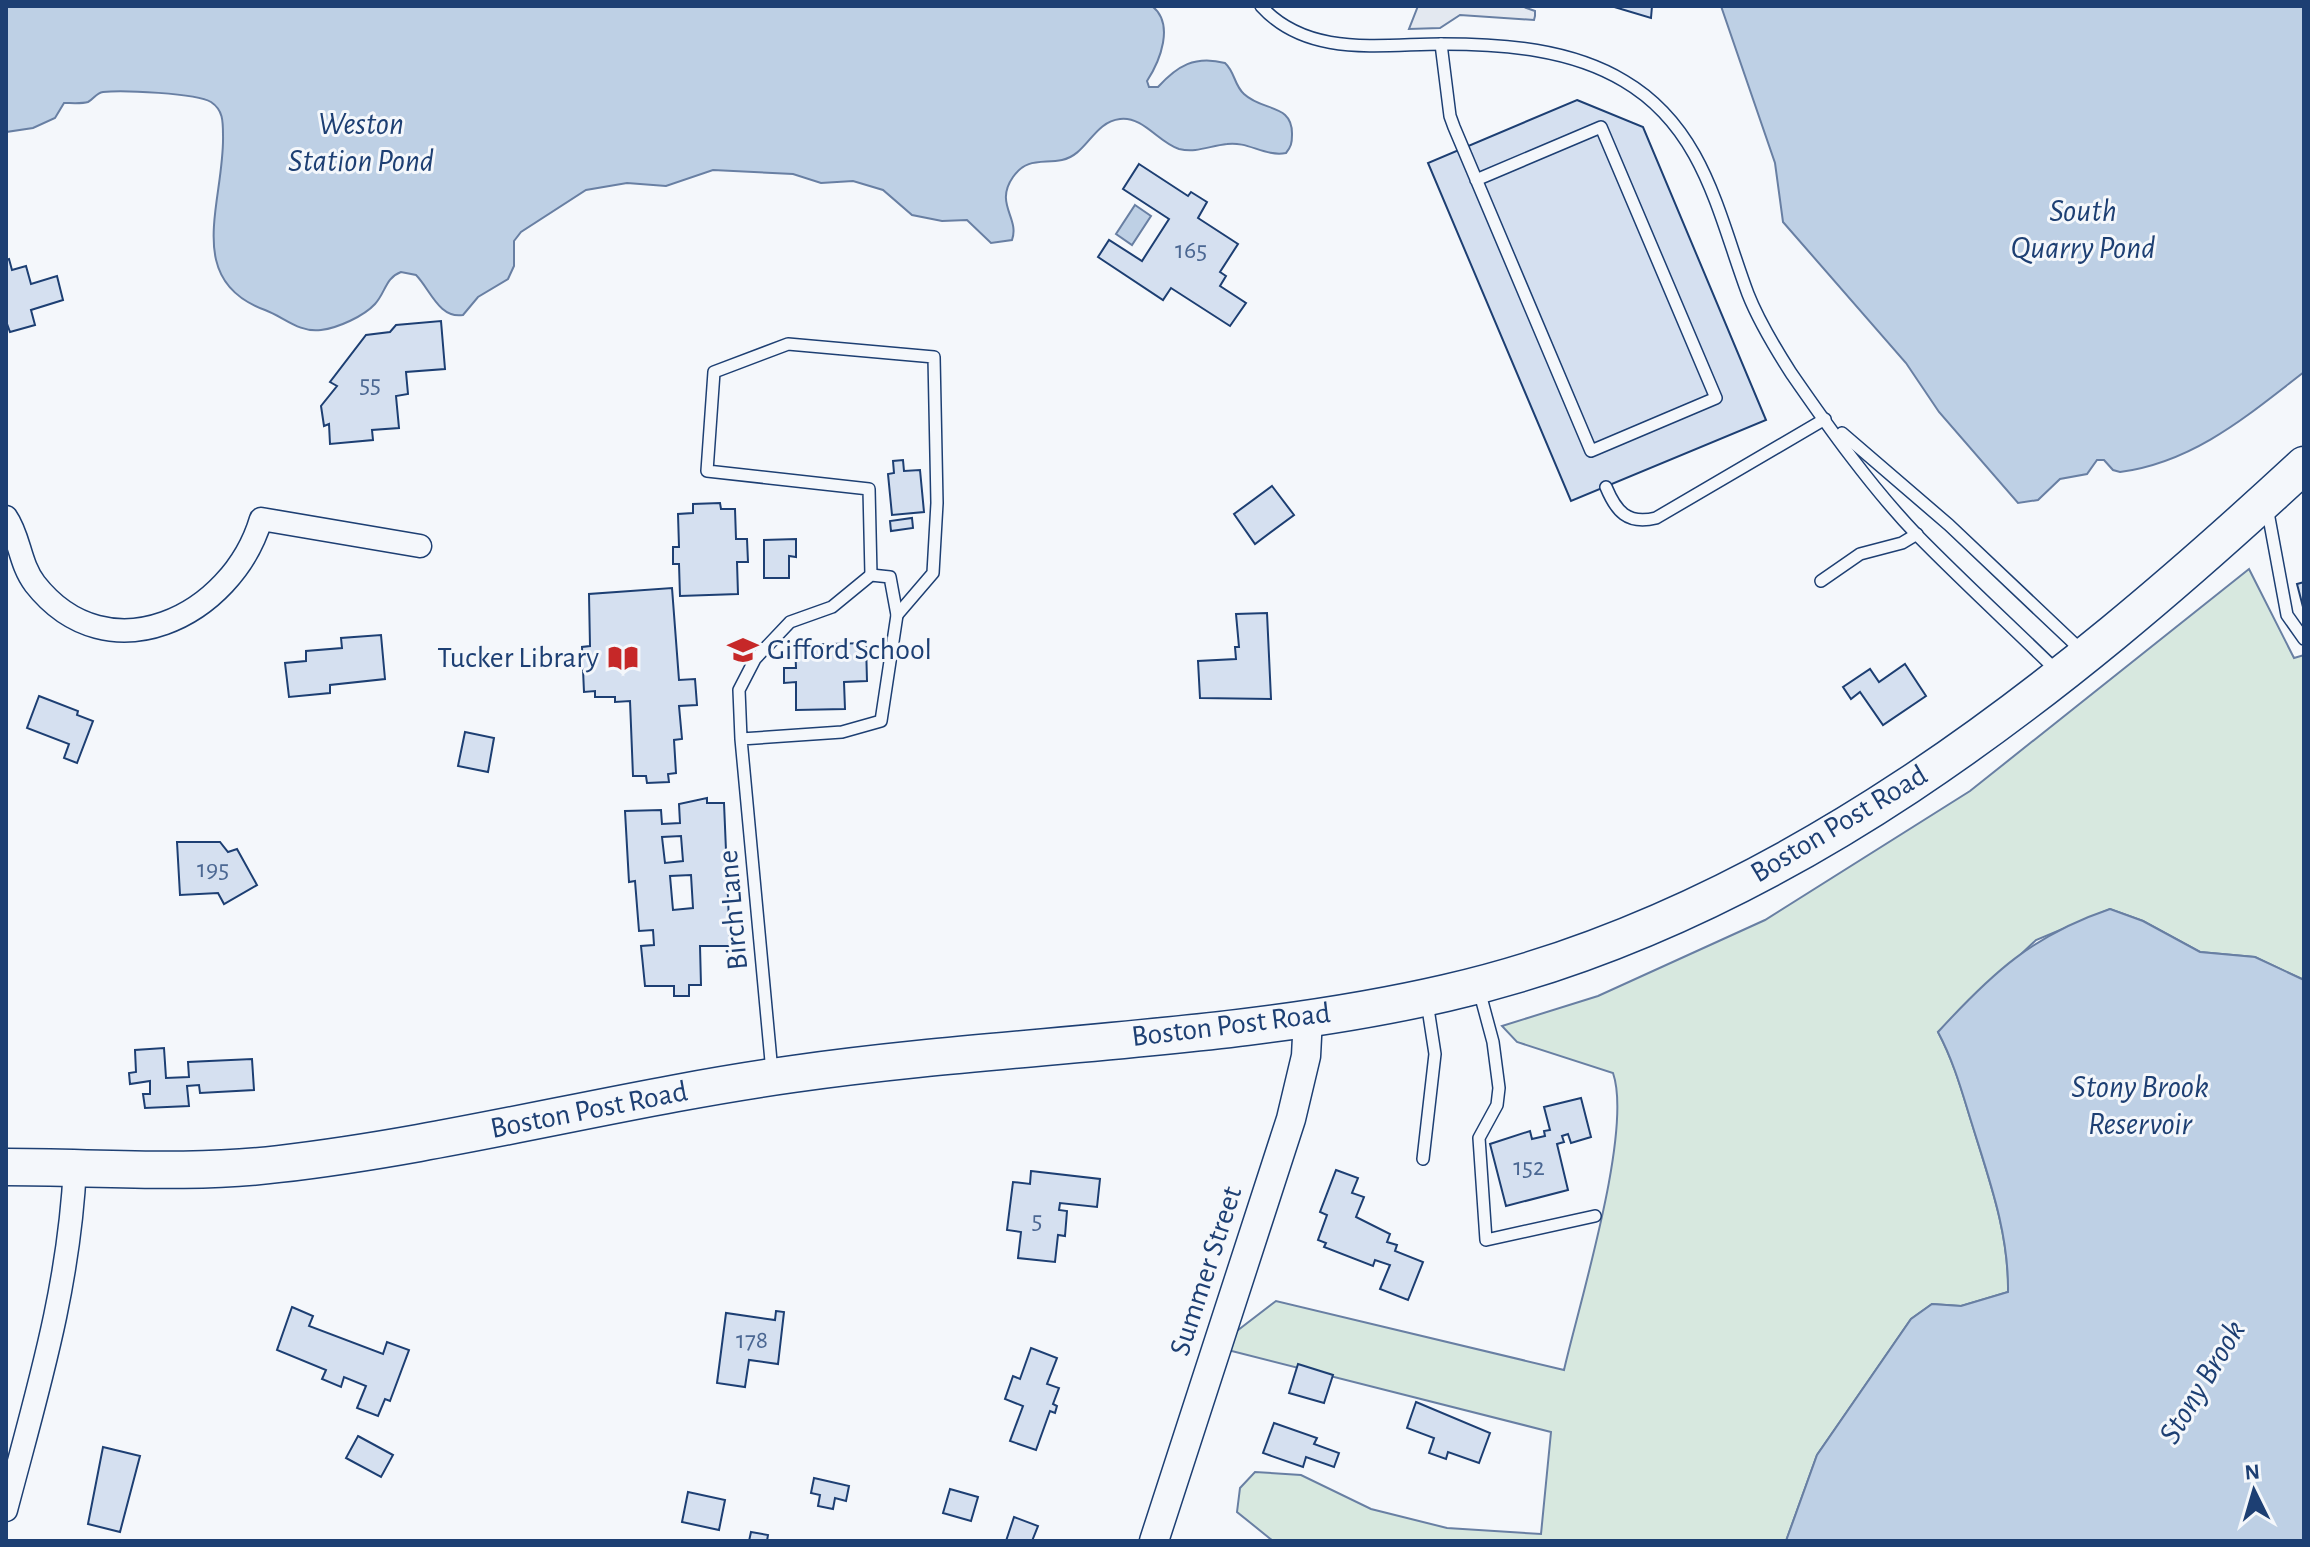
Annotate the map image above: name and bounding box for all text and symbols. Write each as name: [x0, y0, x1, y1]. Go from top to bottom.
water label: Weston Station Pond: [288, 108, 434, 177]
water label: South Quarry Pond: [2011, 195, 2155, 264]
house number: 165: [1175, 237, 1207, 263]
house number: 55: [359, 371, 381, 397]
school or university icon: Gifford School: [726, 633, 760, 667]
place label: Gifford School: [767, 635, 932, 665]
library icon: Tucker Library: [606, 641, 640, 675]
place label: Tucker Library: [437, 643, 599, 673]
street label: Boston Post Road: [1746, 760, 1932, 888]
street label: Birch Lane: [713, 849, 753, 971]
house number: 195: [197, 856, 229, 882]
street label: Boston Post Road: [1130, 998, 1332, 1052]
water label: Stony Brook Reservoir: [2071, 1071, 2209, 1140]
street label: Boston Post Road: [488, 1076, 690, 1144]
house number: 152: [1513, 1154, 1545, 1180]
street label: Summer Street: [1165, 1182, 1248, 1359]
house number: 5: [1032, 1207, 1042, 1233]
water label: Stony Brook: [2153, 1315, 2251, 1449]
house number: 178: [736, 1327, 768, 1353]
north arrow: [2214, 1451, 2294, 1531]
text: N: [2244, 1460, 2261, 1484]

